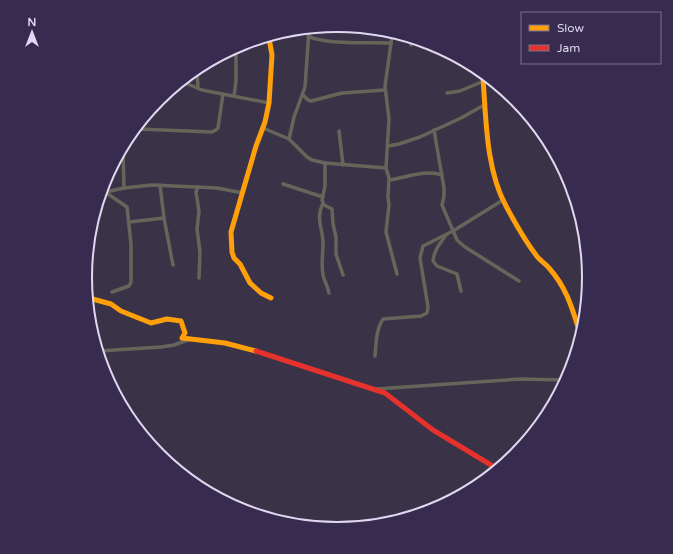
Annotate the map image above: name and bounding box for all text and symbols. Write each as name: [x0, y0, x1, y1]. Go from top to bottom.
north arrow: [12, 12, 52, 52]
legend: [521, 12, 661, 64]
text: N: [28, 16, 36, 29]
text: Slow: [557, 21, 584, 35]
text: Jam: [557, 41, 580, 55]

